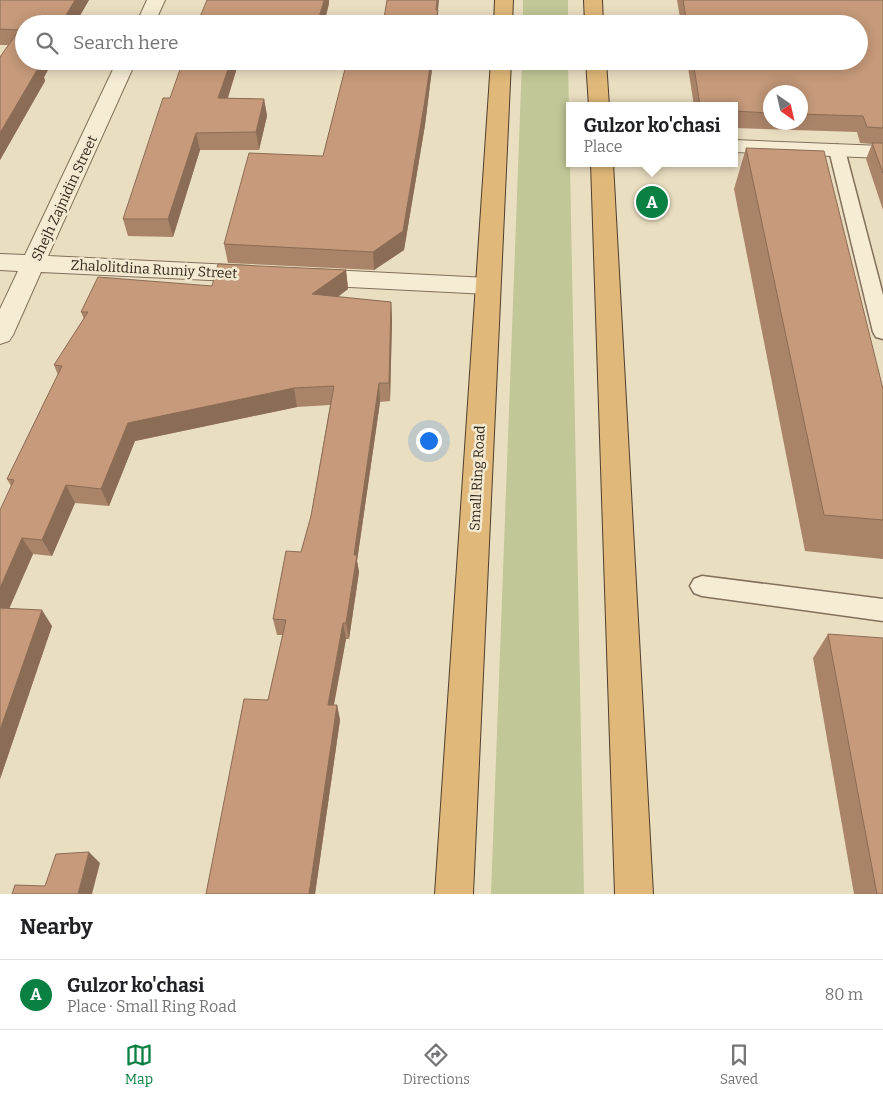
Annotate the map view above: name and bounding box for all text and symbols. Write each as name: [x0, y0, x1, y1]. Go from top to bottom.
search box: [15, 15, 868, 70]
icon: search: [33, 29, 61, 57]
text: Search here: [73, 31, 178, 54]
north arrow: [763, 85, 808, 130]
popup: [566, 102, 738, 167]
text: Gulzor ko'chasi: [583, 114, 721, 137]
street label: Shejh Zajnidin Street: [28, 133, 101, 264]
text: Place: [583, 137, 623, 156]
pin: A: [636, 183, 668, 221]
street label: Zhalolitdina Rumiy Street: [70, 257, 238, 282]
street label: Small Ring Road: [466, 425, 489, 531]
your location: [416, 428, 442, 454]
text: Nearby: [20, 914, 93, 940]
text: Gulzor ko'chasi: [67, 974, 204, 997]
text: A: [30, 985, 42, 1004]
text: 80 m: [825, 985, 863, 1004]
text: Place · Small Ring Road: [67, 997, 236, 1016]
tab: Map: [125, 1041, 153, 1088]
tab: Directions: [403, 1041, 470, 1088]
tab: Saved: [720, 1041, 758, 1088]

